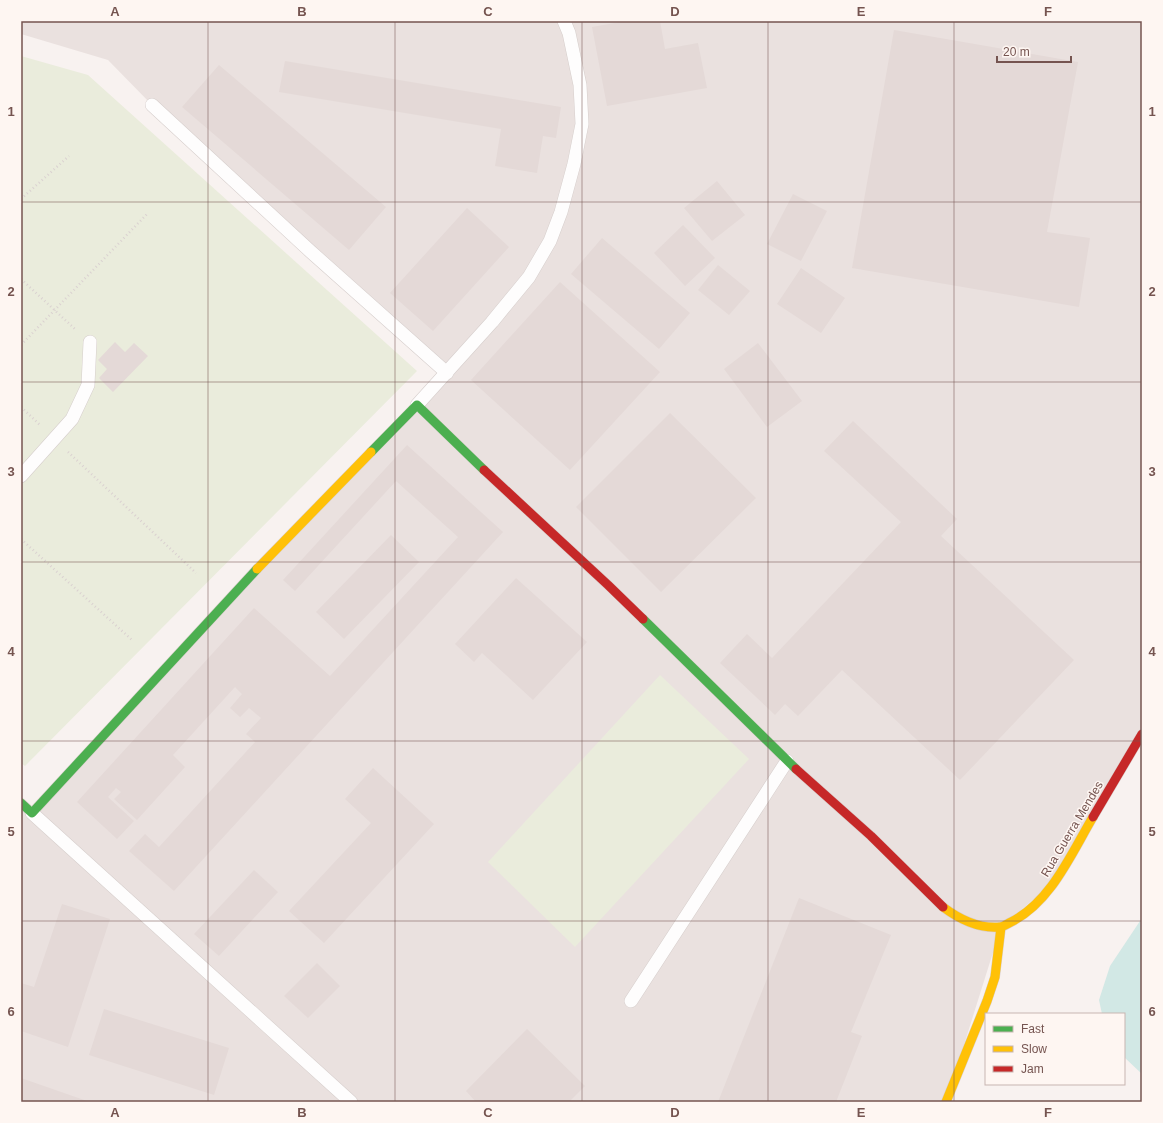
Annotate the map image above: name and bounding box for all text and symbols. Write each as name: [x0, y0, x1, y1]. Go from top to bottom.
text: A: [110, 4, 120, 19]
text: B: [297, 4, 307, 19]
text: C: [483, 4, 493, 19]
text: D: [670, 4, 680, 19]
text: E: [857, 4, 866, 19]
text: F: [1044, 4, 1052, 19]
scale bar: [997, 38, 1071, 64]
text: 20 m: [1003, 45, 1030, 59]
text: 1: [7, 104, 15, 119]
text: 1: [1148, 104, 1156, 119]
text: 2: [7, 284, 15, 299]
text: 2: [1148, 284, 1156, 299]
text: 3: [7, 464, 15, 479]
text: 3: [1148, 464, 1156, 479]
text: 4: [7, 644, 15, 659]
text: 4: [1148, 644, 1156, 659]
street label: Rua Guerra Mendes: [1038, 779, 1106, 879]
text: 5: [7, 824, 15, 839]
text: 5: [1148, 824, 1156, 839]
text: 6: [7, 1004, 15, 1019]
text: 6: [1148, 1004, 1156, 1019]
legend: [985, 1013, 1125, 1085]
text: Fast: [1021, 1022, 1045, 1036]
text: Slow: [1021, 1042, 1047, 1056]
text: Jam: [1021, 1062, 1044, 1076]
text: A: [110, 1105, 120, 1120]
text: B: [297, 1105, 307, 1120]
text: C: [483, 1105, 493, 1120]
text: D: [670, 1105, 680, 1120]
text: E: [857, 1105, 866, 1120]
text: F: [1044, 1105, 1052, 1120]

